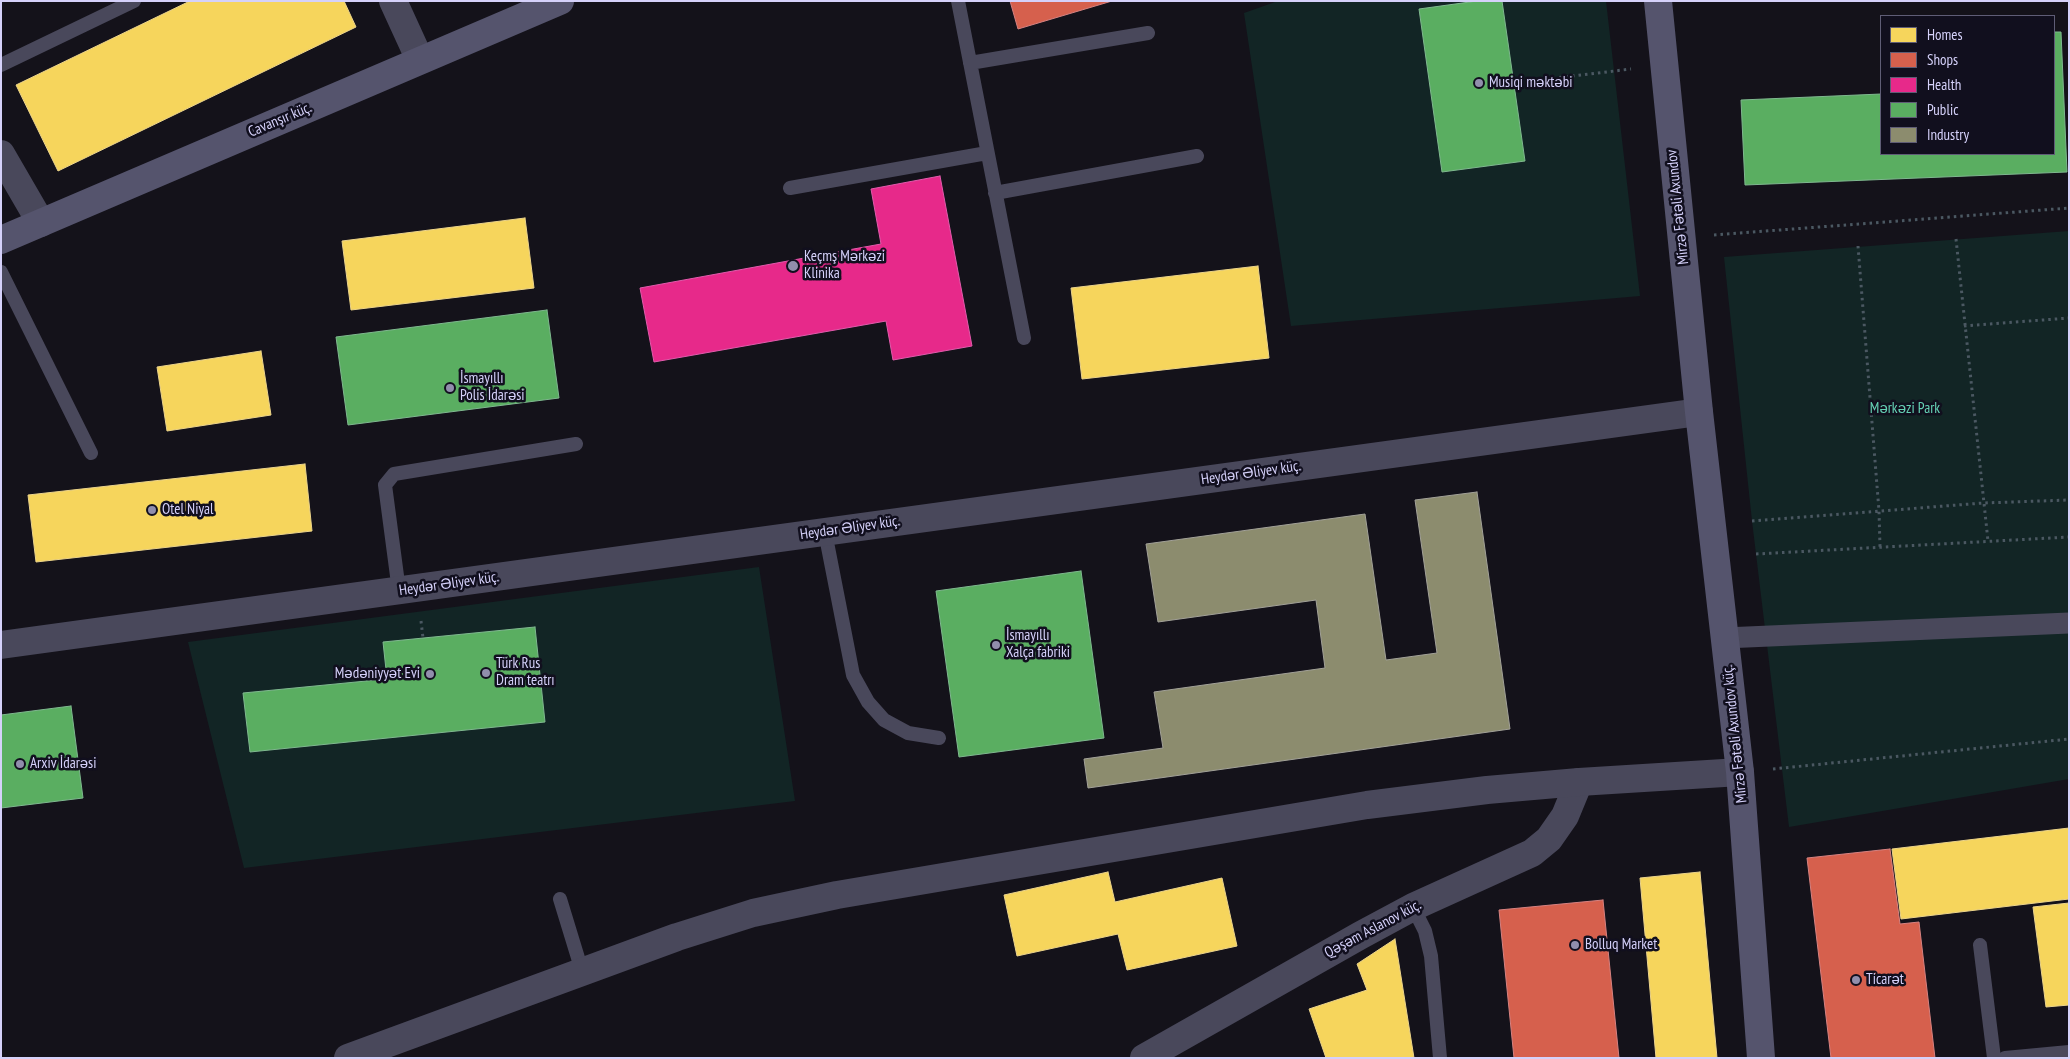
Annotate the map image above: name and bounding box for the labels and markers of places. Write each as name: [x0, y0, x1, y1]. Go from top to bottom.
place label: Musiqi məktəbi: [1489, 74, 1572, 92]
marker: Musiqi məktəbi: [1473, 77, 1485, 89]
place label: Keçmş Mərkəzi Klinika: [804, 248, 885, 283]
marker: Keçmş Mərkəzi Klinika: [786, 259, 800, 273]
place label: İsmayıllı Polis İdarəsi: [460, 370, 525, 405]
marker: İsmayıllı Polis İdarəsi: [444, 382, 456, 394]
place label: Otel Niyal: [162, 501, 214, 519]
marker: Otel Niyal: [146, 504, 158, 516]
place label: İsmayıllı Xalça fabriki: [1006, 627, 1070, 662]
marker: İsmayıllı Xalça fabriki: [990, 639, 1002, 651]
place label: Türk Rus Dram teatrı: [496, 655, 555, 690]
place label: Mədəniyyət Evi: [335, 665, 420, 683]
marker: Türk Rus Dram teatrı: [480, 667, 492, 679]
marker: Mədəniyyət Evi: [424, 668, 436, 680]
place label: Arxiv İdarəsi: [30, 755, 96, 773]
marker: Arxiv İdarəsi: [14, 758, 26, 770]
place label: Bolluq Market: [1585, 936, 1657, 954]
marker: Bolluq Market: [1569, 939, 1581, 951]
place label: Ticarət: [1866, 971, 1904, 989]
marker: Ticarət: [1850, 974, 1862, 986]

